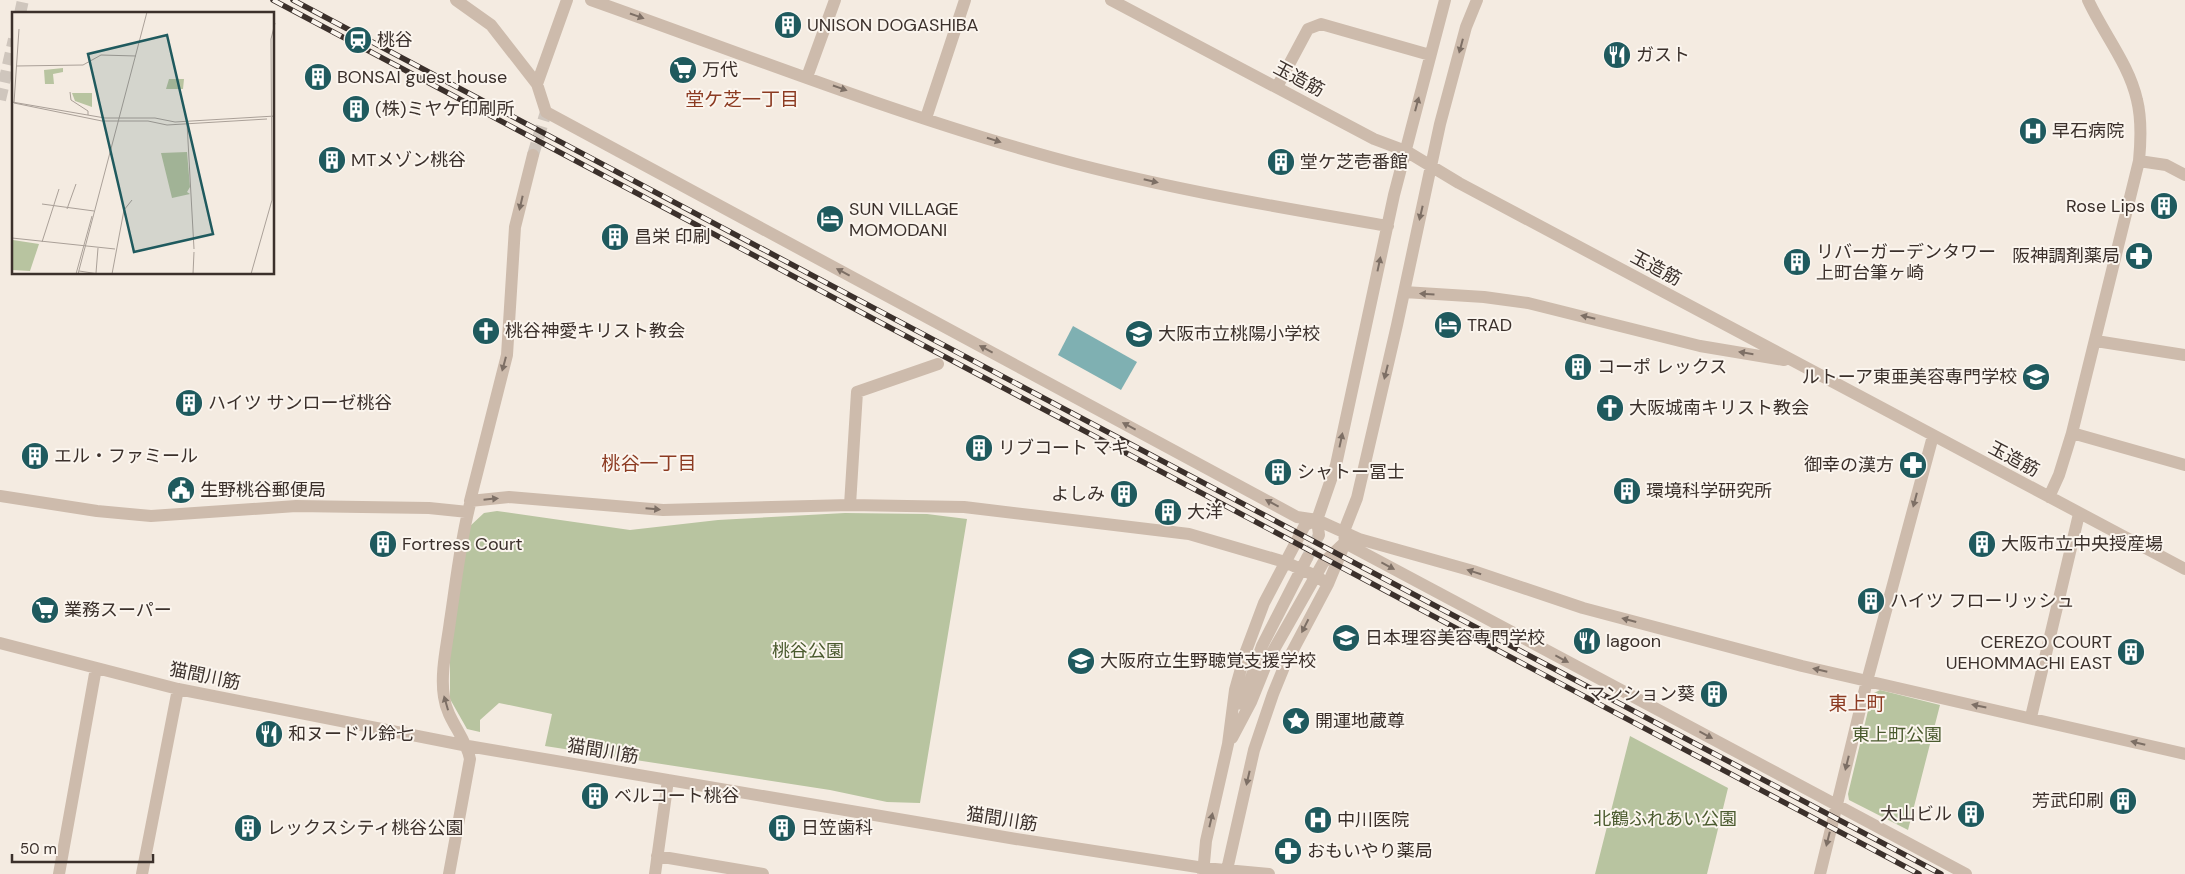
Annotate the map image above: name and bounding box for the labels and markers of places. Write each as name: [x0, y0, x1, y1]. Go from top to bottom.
building icon: UNISON DOGASHIBA: [773, 10, 803, 40]
place label: UNISON DOGASHIBA: [807, 13, 978, 37]
station icon: 桃谷: [343, 25, 373, 55]
place label: 桃谷: [377, 28, 413, 52]
restaurant icon: ガスト: [1602, 40, 1632, 70]
place label: ガスト: [1636, 43, 1690, 67]
supermarket icon: 万代: [668, 55, 698, 85]
place label: 万代: [702, 58, 738, 82]
building icon: BONSAI guest house: [303, 62, 333, 92]
place label: BONSAI guest house: [337, 65, 507, 89]
building icon: (株)ミヤケ印刷所: [341, 94, 371, 124]
place label: (株)ミヤケ印刷所: [375, 97, 514, 121]
hospital icon: 早石病院: [2018, 116, 2048, 146]
place label: 早石病院: [2052, 119, 2124, 143]
building icon: MTメゾン桃谷: [317, 145, 347, 175]
building icon: 堂ケ芝壱番館: [1266, 147, 1296, 177]
place label: MTメゾン桃谷: [351, 148, 466, 172]
place label: 堂ケ芝壱番館: [1300, 150, 1408, 174]
building icon: Rose Lips: [2149, 191, 2179, 221]
place label: Rose Lips: [2066, 194, 2145, 218]
place label: SUN VILLAGE MOMODANI: [849, 197, 959, 242]
hotel icon: SUN VILLAGE MOMODANI: [815, 204, 845, 234]
building icon: 昌栄 印刷: [600, 222, 630, 252]
place label: 昌栄 印刷: [634, 225, 711, 249]
place label: リバーガーデンタワー 上町台筆ヶ崎: [1816, 240, 1996, 285]
pharmacy icon: 阪神調剤薬局: [2124, 241, 2154, 271]
place label: 阪神調剤薬局: [2012, 244, 2120, 268]
building icon: リバーガーデンタワー 上町台筆ヶ崎: [1782, 247, 1812, 277]
hotel icon: TRAD: [1433, 310, 1463, 340]
place label: TRAD: [1467, 313, 1512, 337]
church icon: 桃谷神愛キリスト教会: [471, 316, 501, 346]
place label: 桃谷神愛キリスト教会: [505, 319, 685, 343]
school or university icon: 大阪市立桃陽小学校: [1124, 319, 1154, 349]
place label: 大阪市立桃陽小学校: [1158, 322, 1320, 346]
building icon: コーポ レックス: [1563, 352, 1593, 382]
place label: コーポ レックス: [1597, 355, 1727, 379]
school or university icon: ルトーア東亜美容専門学校: [2021, 362, 2051, 392]
place label: ルトーア東亜美容専門学校: [1802, 365, 2017, 389]
building icon: ハイツ サンローゼ桃谷: [174, 388, 204, 418]
place label: ハイツ サンローゼ桃谷: [208, 391, 392, 415]
church icon: 大阪城南キリスト教会: [1595, 393, 1625, 423]
place label: 大阪城南キリスト教会: [1629, 396, 1809, 420]
building icon: リブコート マキ: [964, 433, 994, 463]
place label: リブコート マキ: [998, 436, 1129, 460]
building icon: エル・ファミール: [20, 441, 50, 471]
place label: エル・ファミール: [54, 444, 198, 468]
pharmacy icon: 御幸の漢方: [1898, 450, 1928, 480]
place label: 御幸の漢方: [1804, 453, 1894, 477]
building icon: シャトー冨士: [1263, 457, 1293, 487]
place label: シャトー冨士: [1297, 460, 1405, 484]
public building icon: 生野桃谷郵便局: [166, 475, 196, 505]
building icon: 環境科学研究所: [1612, 476, 1642, 506]
place label: 生野桃谷郵便局: [200, 478, 326, 502]
building icon: よしみ: [1109, 479, 1139, 509]
place label: 環境科学研究所: [1646, 479, 1772, 503]
place label: よしみ: [1051, 482, 1105, 506]
building icon: 大洋: [1153, 497, 1183, 527]
place label: 大洋: [1187, 500, 1223, 524]
building icon: Fortress Court: [368, 529, 398, 559]
building icon: 大阪市立中央授産場: [1967, 529, 1997, 559]
place label: Fortress Court: [402, 532, 523, 556]
place label: 大阪市立中央授産場: [2001, 532, 2163, 556]
building icon: ハイツ フローリッシュ: [1856, 586, 1886, 616]
place label: ハイツ フローリッシュ: [1890, 589, 2074, 613]
supermarket icon: 業務スーパー: [30, 595, 60, 625]
place label: 業務スーパー: [64, 598, 172, 622]
school or university icon: 日本理容美容専門学校: [1331, 623, 1361, 653]
place label: 日本理容美容専門学校: [1365, 626, 1545, 650]
restaurant icon: lagoon: [1572, 626, 1602, 656]
place label: lagoon: [1606, 629, 1661, 653]
place label: CEREZO COURT UEHOMMACHI EAST: [1946, 630, 2112, 675]
building icon: CEREZO COURT UEHOMMACHI EAST: [2116, 637, 2146, 667]
school or university icon: 大阪府立生野聴覚支援学校: [1066, 646, 1096, 676]
place label: 大阪府立生野聴覚支援学校: [1100, 649, 1316, 673]
building icon: マンション葵: [1699, 679, 1729, 709]
place label: マンション葵: [1587, 682, 1695, 706]
place icon: 開運地蔵尊: [1281, 706, 1311, 736]
place label: 開運地蔵尊: [1315, 709, 1405, 733]
restaurant icon: 和ヌードル鈴七: [254, 719, 284, 749]
place label: 和ヌードル鈴七: [288, 722, 414, 746]
building icon: ベルコート桃谷: [580, 781, 610, 811]
place label: ベルコート桃谷: [614, 784, 740, 808]
building icon: 芳武印刷: [2108, 786, 2138, 816]
place label: 芳武印刷: [2032, 789, 2104, 813]
building icon: 大山ビル: [1956, 799, 1986, 829]
place label: 大山ビル: [1880, 802, 1952, 826]
hospital icon: 中川医院: [1303, 805, 1333, 835]
place label: 中川医院: [1337, 808, 1409, 832]
building icon: レックスシティ桃谷公園: [233, 813, 263, 843]
building icon: 日笠歯科: [767, 813, 797, 843]
place label: レックスシティ桃谷公園: [267, 816, 463, 840]
place label: 日笠歯科: [801, 816, 873, 840]
pharmacy icon: おもいやり薬局: [1273, 836, 1303, 866]
place label: おもいやり薬局: [1307, 839, 1433, 863]

